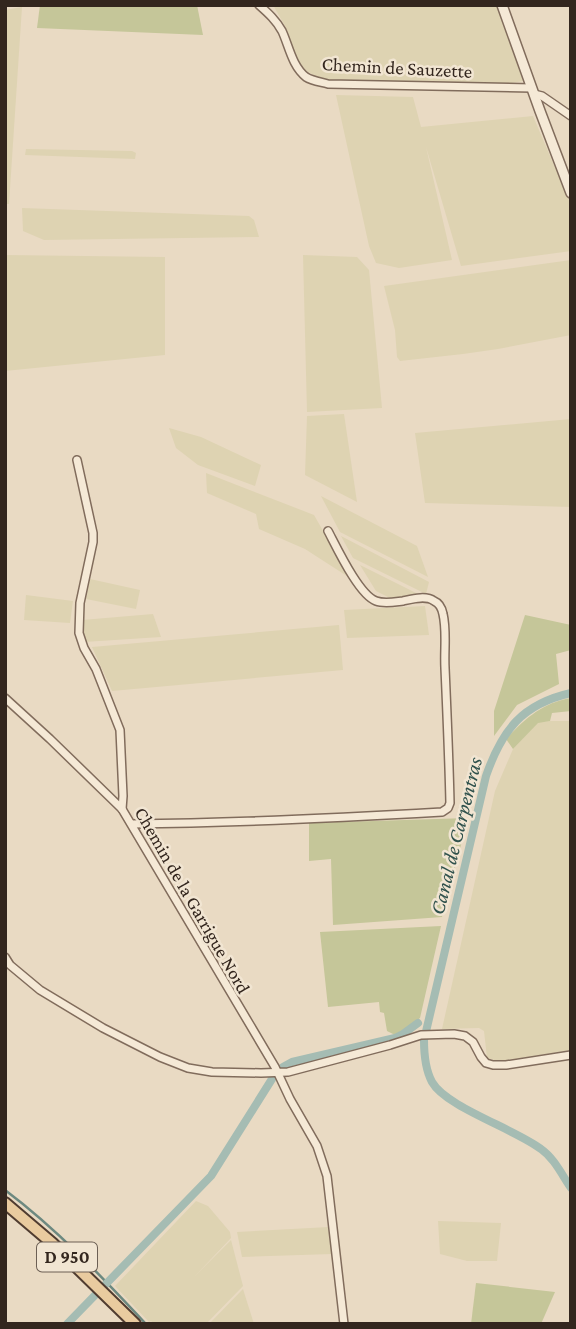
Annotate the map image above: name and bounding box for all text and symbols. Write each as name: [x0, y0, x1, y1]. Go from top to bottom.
street label: Chemin de Sauzette: [321, 53, 473, 82]
water label: Canal de Carpentras: [425, 754, 487, 917]
street label: Chemin de la Garrigue Nord: [131, 803, 255, 997]
road number: D 950: [37, 1242, 97, 1272]

